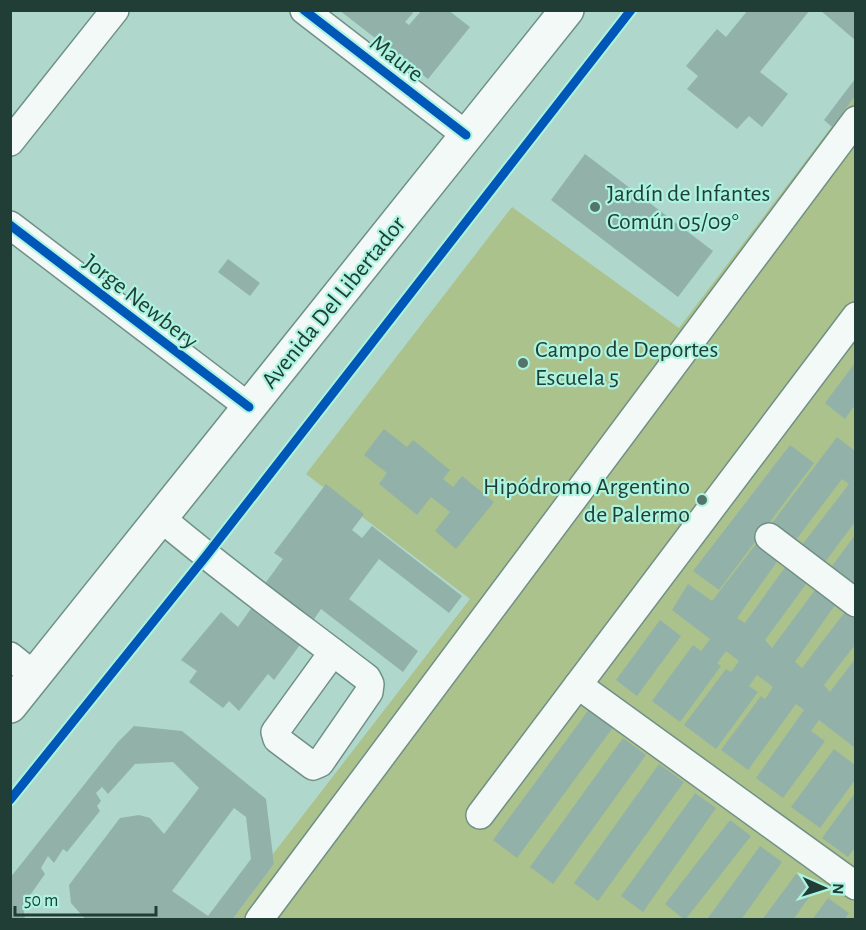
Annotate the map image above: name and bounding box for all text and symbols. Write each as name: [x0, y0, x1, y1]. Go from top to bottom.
street label: Maure: [365, 31, 428, 87]
place label: Jardín de Infantes Común 05/09°: [607, 182, 770, 234]
marker: Jardín de Infantes Común 05/09°: [588, 200, 602, 214]
street label: Avenida Del Libertador: [257, 212, 411, 393]
street label: Jorge Newbery: [79, 250, 202, 354]
place label: Campo de Deportes Escuela 5: [535, 338, 718, 390]
marker: Campo de Deportes Escuela 5: [516, 356, 530, 370]
place label: Hipódromo Argentino de Palermo: [483, 475, 690, 527]
marker: Hipódromo Argentino de Palermo: [695, 493, 709, 507]
north arrow: [794, 858, 854, 918]
scale bar: [15, 879, 156, 917]
text: N: [830, 883, 846, 895]
text: 50 m: [24, 892, 58, 910]

